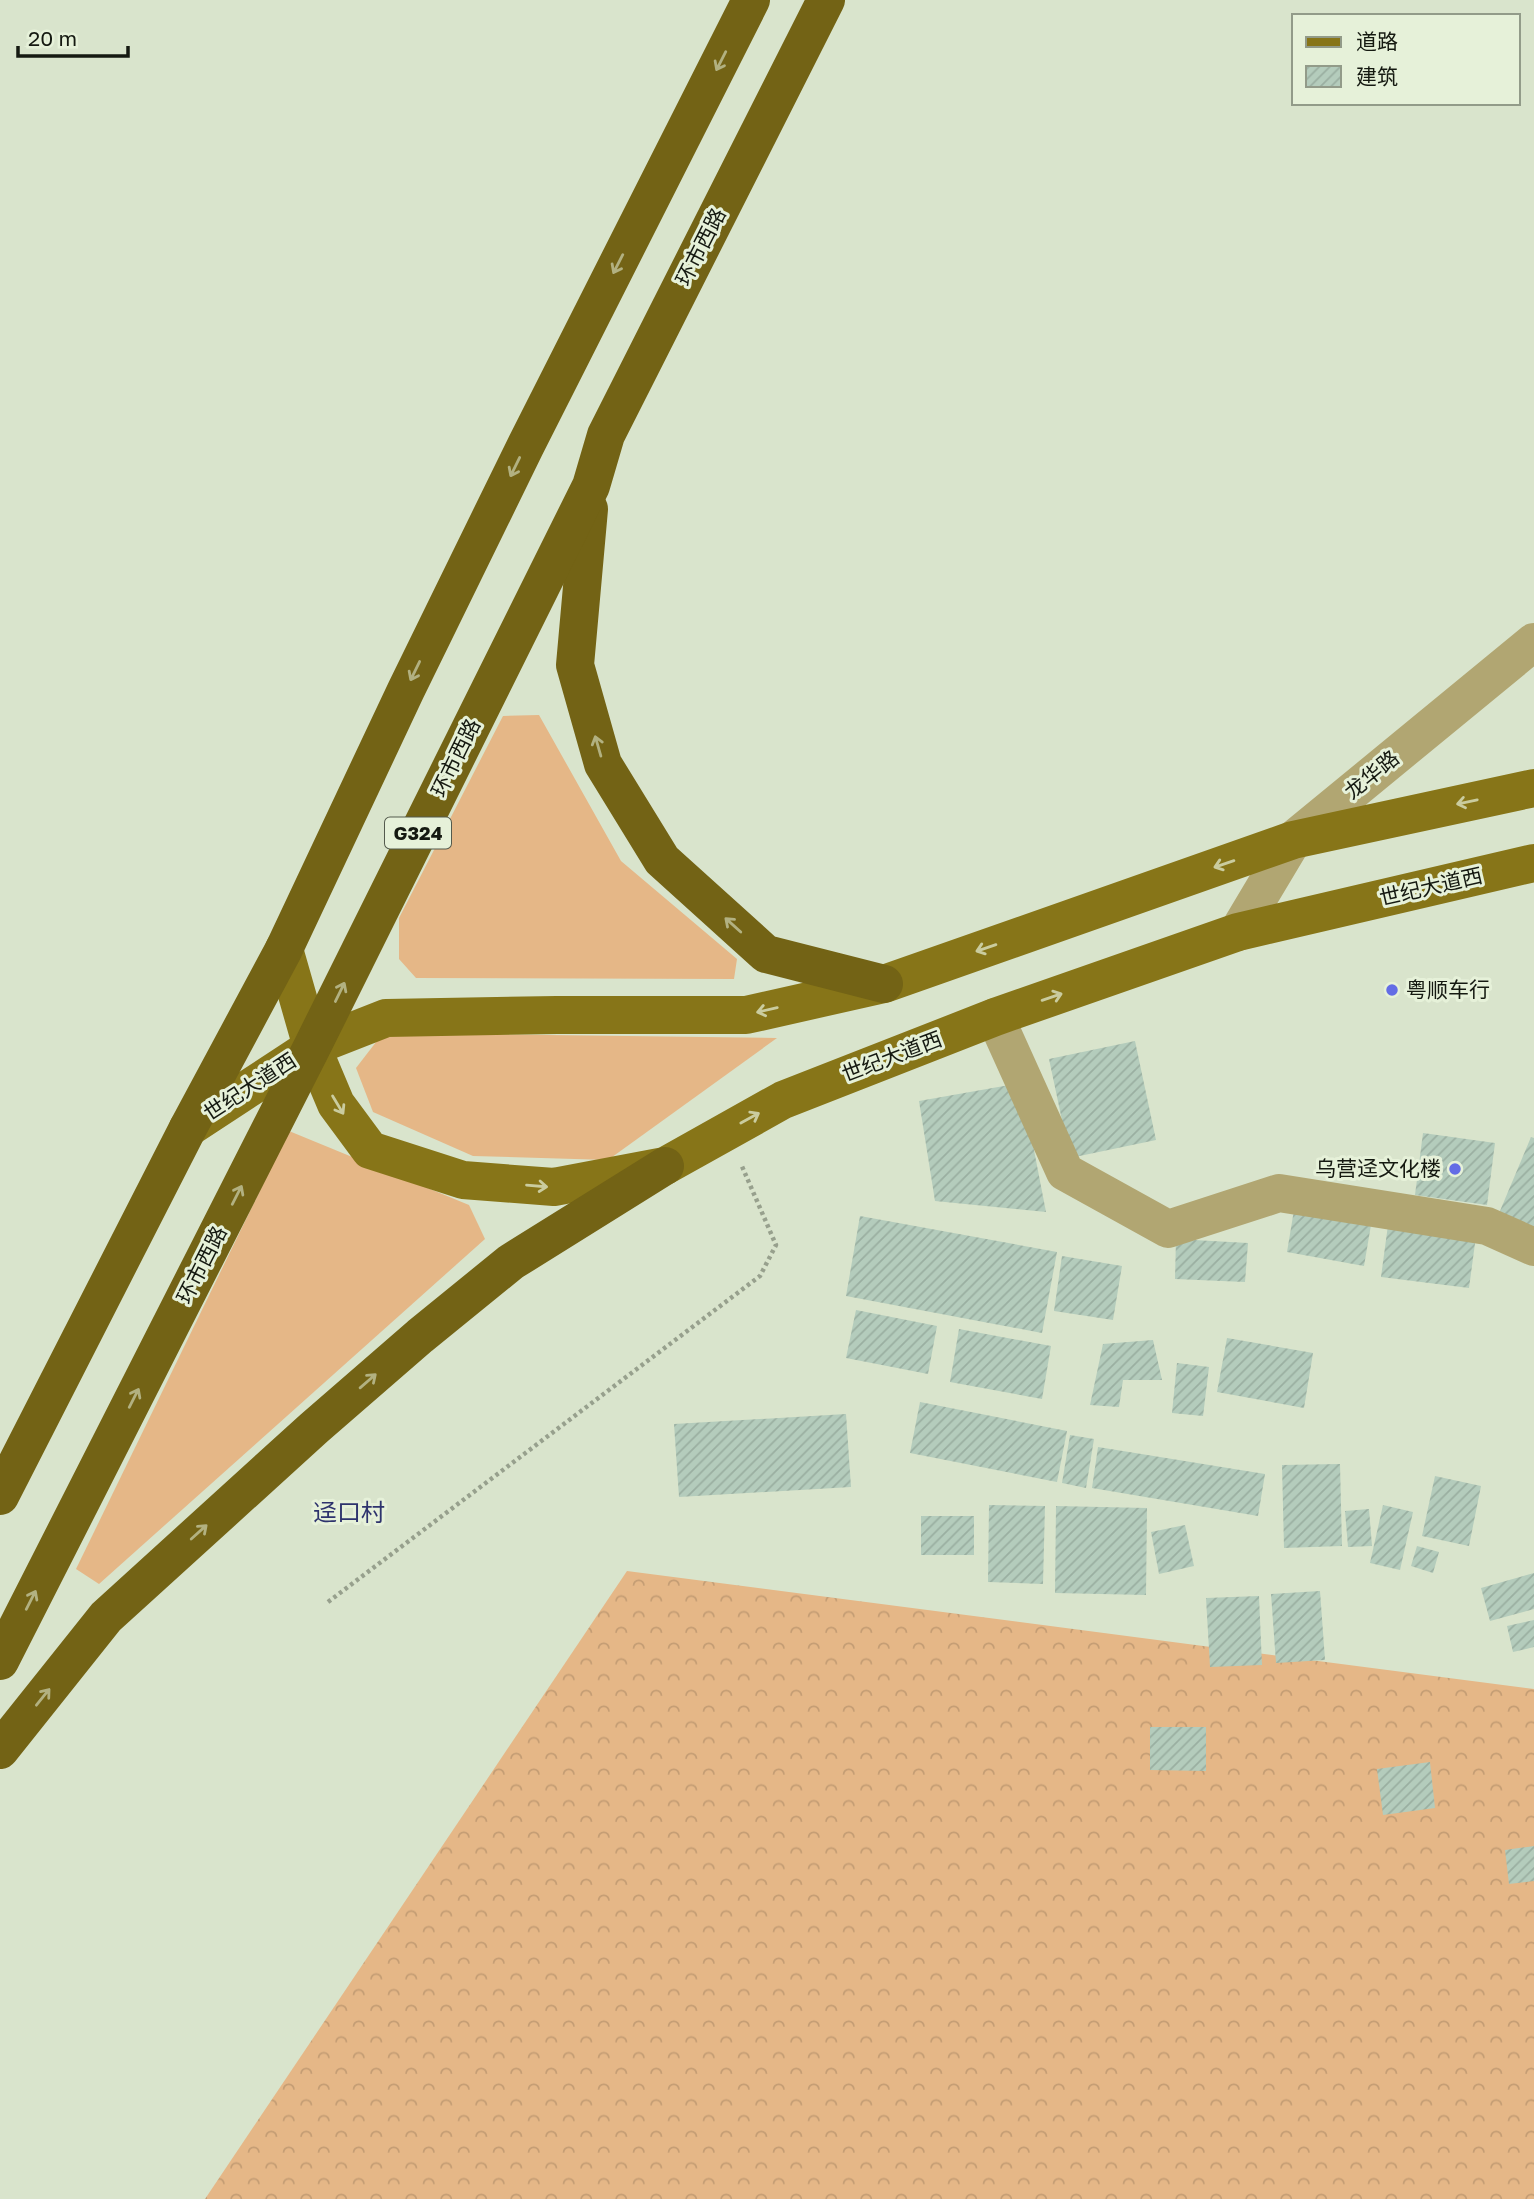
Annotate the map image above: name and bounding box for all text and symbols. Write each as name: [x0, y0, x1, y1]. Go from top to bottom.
scale bar: [18, 14, 128, 58]
legend: [1292, 14, 1520, 105]
text: 20 m: [28, 25, 77, 51]
text: 道路: [1356, 28, 1398, 54]
one-way arrow: [713, 50, 727, 71]
text: 建筑: [1356, 63, 1398, 89]
street label: 环市西路: [669, 203, 731, 290]
one-way arrow: [610, 253, 624, 274]
one-way arrow: [508, 456, 522, 477]
one-way arrow: [407, 660, 421, 681]
street label: 环市西路: [425, 714, 485, 801]
one-way arrow: [590, 735, 603, 757]
street label: 龙华路: [1339, 744, 1404, 804]
one-way arrow: [1456, 796, 1479, 809]
road number: G324: [385, 818, 451, 848]
one-way arrow: [1213, 859, 1235, 871]
street label: 世纪大道西: [1377, 862, 1485, 911]
one-way arrow: [725, 916, 742, 933]
one-way arrow: [975, 943, 997, 955]
place label: 粤顺车行: [1406, 976, 1490, 1002]
one-way arrow: [333, 982, 347, 1003]
marker: 粤顺车行: [1384, 982, 1400, 998]
one-way arrow: [1041, 990, 1063, 1002]
one-way arrow: [756, 1003, 779, 1017]
street label: 世纪大道西: [838, 1025, 945, 1087]
street label: 世纪大道西: [198, 1047, 301, 1126]
one-way arrow: [331, 1095, 345, 1115]
one-way arrow: [740, 1111, 760, 1125]
place label: 乌营迳文化楼: [1315, 1155, 1441, 1181]
marker: 乌营迳文化楼: [1447, 1161, 1463, 1177]
one-way arrow: [526, 1180, 548, 1193]
one-way arrow: [231, 1185, 245, 1206]
street label: 环市西路: [170, 1221, 232, 1308]
one-way arrow: [359, 1373, 377, 1388]
one-way arrow: [128, 1388, 142, 1409]
district label: 迳口村: [313, 1497, 385, 1526]
one-way arrow: [190, 1524, 207, 1541]
one-way arrow: [25, 1590, 38, 1611]
one-way arrow: [35, 1688, 50, 1706]

